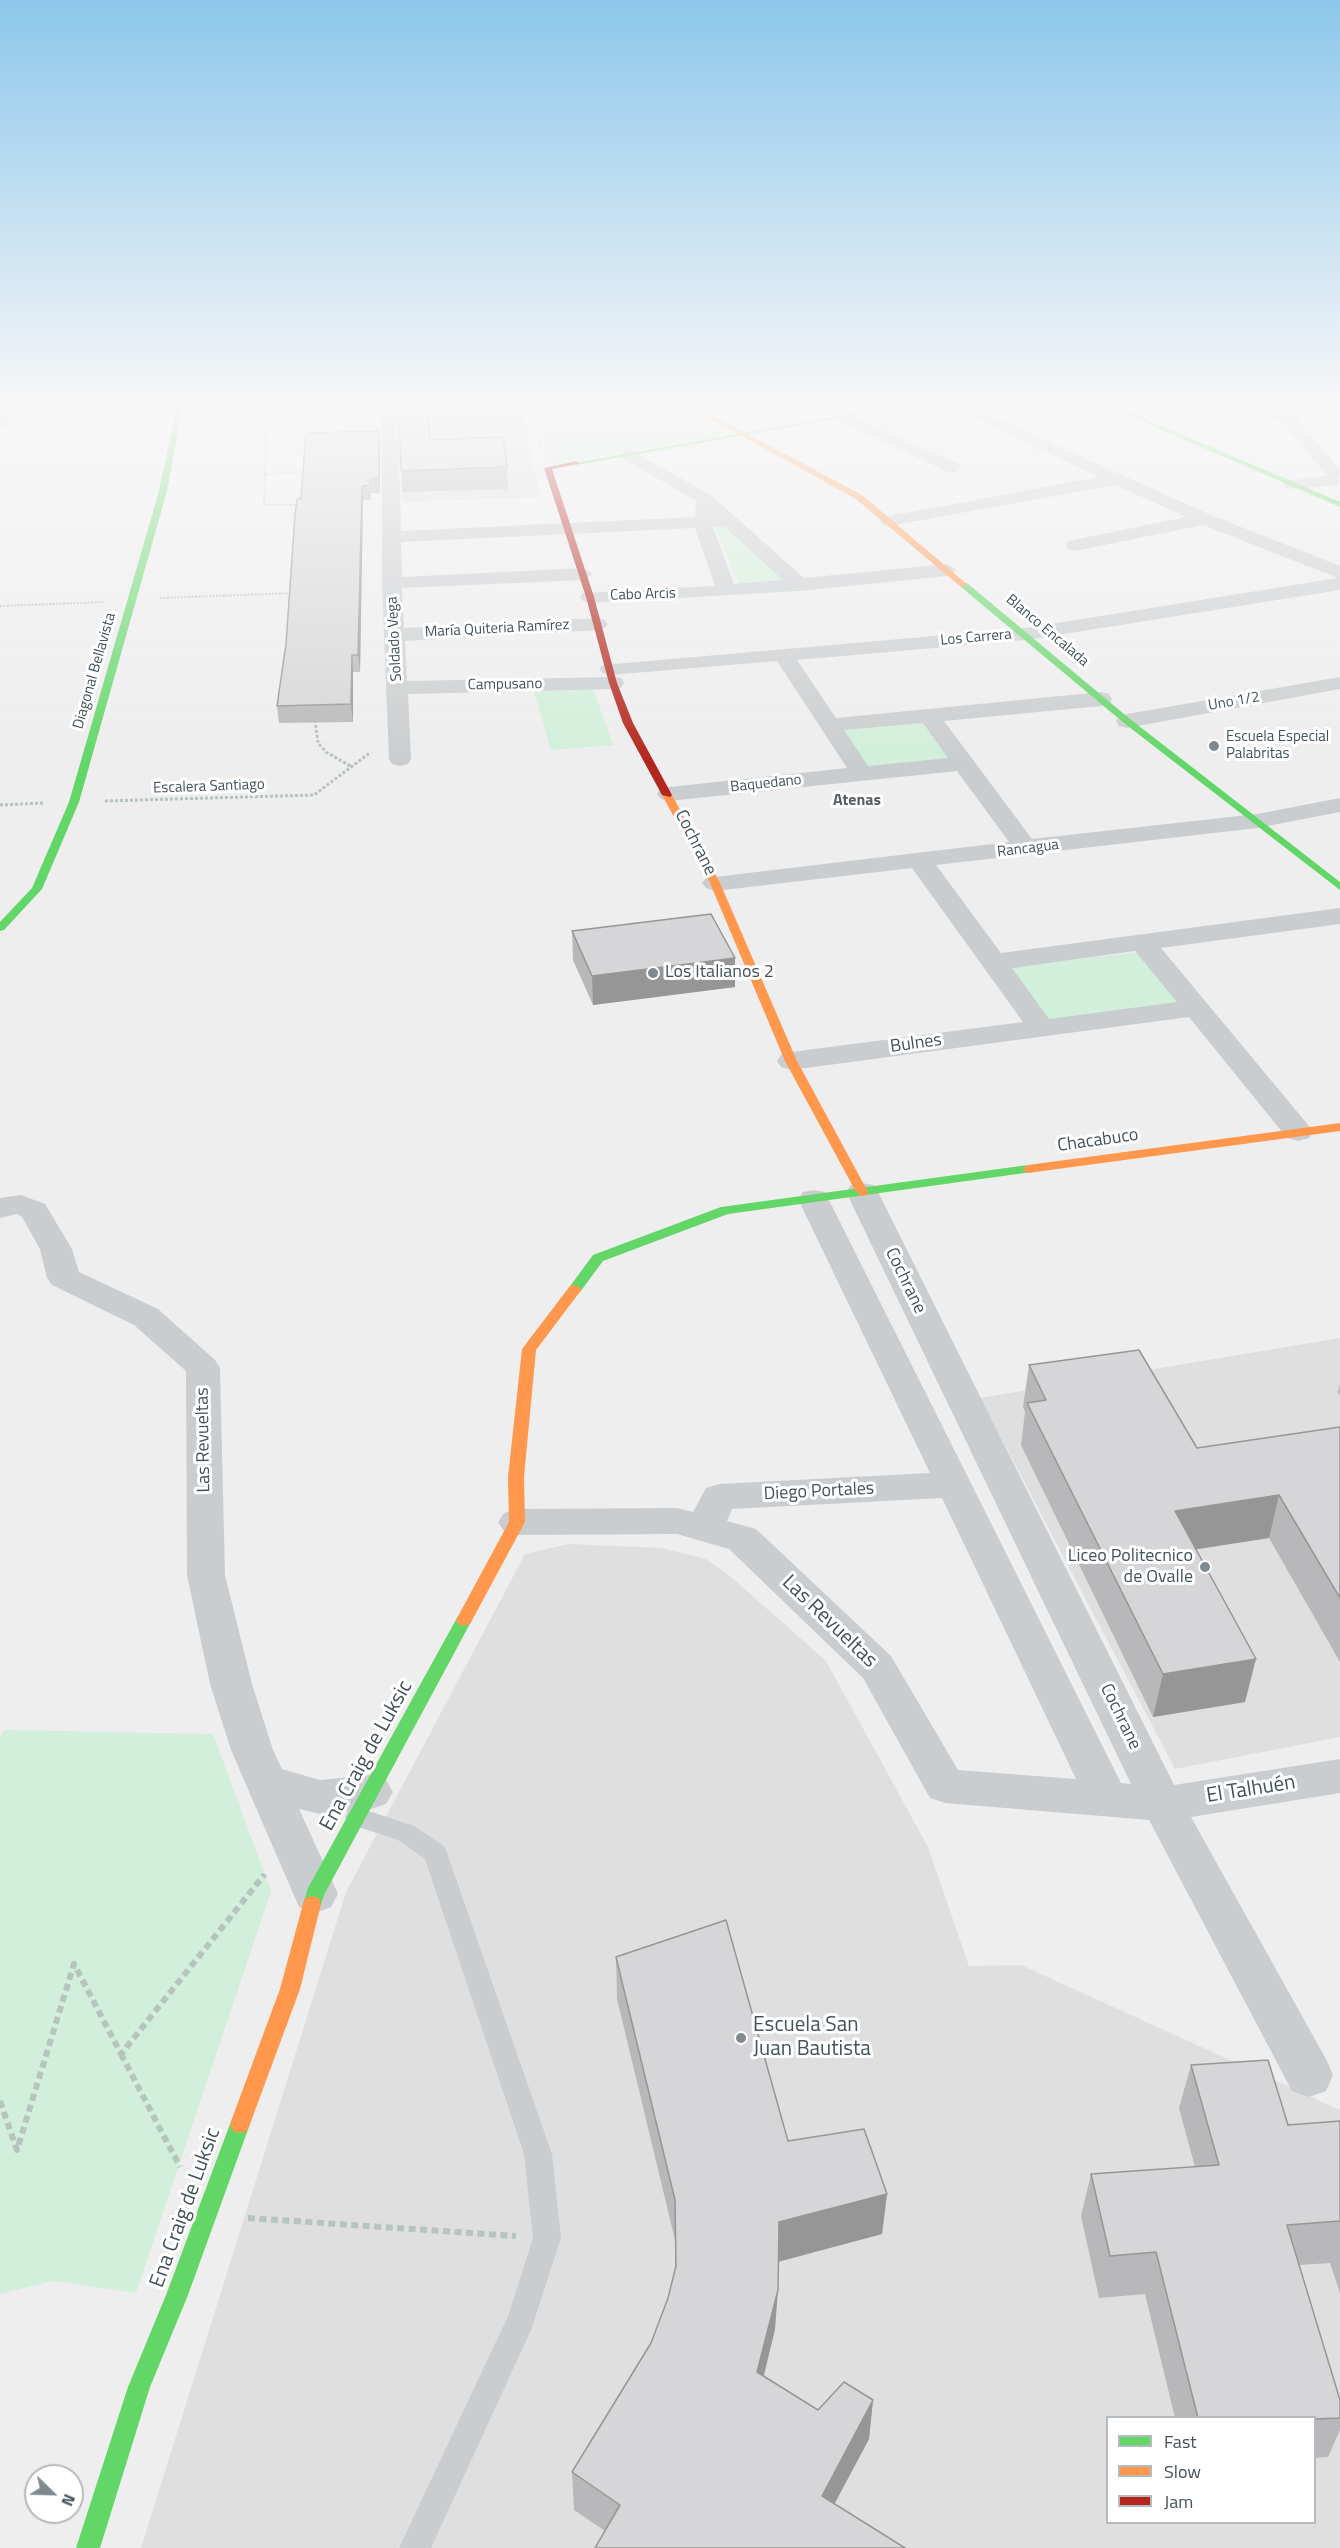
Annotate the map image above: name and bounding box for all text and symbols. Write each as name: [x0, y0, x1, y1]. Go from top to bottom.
street label: Cabo Arcis: [610, 585, 676, 605]
street label: Blanco Encalada: [1002, 591, 1092, 671]
street label: Soldado Vega: [384, 596, 406, 682]
street label: Diagonal Bellavista: [70, 611, 120, 731]
street label: María Quiteria Ramírez: [424, 616, 570, 642]
street label: Los Carrera: [940, 626, 1012, 650]
street label: Campusano: [468, 675, 542, 695]
street label: Uno 1/2: [1207, 689, 1261, 715]
place label: Escuela Especial Palabritas: [1226, 728, 1329, 763]
marker: Escuela Especial Palabritas: [1207, 739, 1221, 753]
street label: Baquedano: [729, 771, 803, 797]
street label: Escalera Santiago: [153, 776, 265, 798]
district label: Atenas: [833, 791, 881, 811]
street label: Cochrane: [669, 807, 721, 879]
street label: Rancagua: [996, 836, 1060, 862]
place label: Los Italianos 2: [665, 962, 774, 984]
marker: Los Italianos 2: [646, 966, 660, 980]
street label: Bulnes: [889, 1030, 943, 1058]
street label: Chacabuco: [1056, 1125, 1140, 1157]
street label: Cochrane: [880, 1245, 930, 1317]
street label: Las Revueltas: [192, 1387, 216, 1493]
street label: Diego Portales: [763, 1478, 875, 1506]
place label: Liceo Politecnico de Ovalle: [1068, 1546, 1193, 1588]
marker: Liceo Politecnico de Ovalle: [1198, 1560, 1212, 1574]
street label: Las Revueltas: [776, 1570, 882, 1674]
street label: Ena Craig de Luksic: [315, 1676, 419, 1836]
street label: Cochrane: [1095, 1681, 1145, 1753]
street label: El Talhuén: [1205, 1771, 1297, 1809]
place label: Escuela San Juan Bautista: [753, 2013, 871, 2063]
marker: Escuela San Juan Bautista: [734, 2031, 748, 2045]
street label: Ena Craig de Luksic: [145, 2125, 227, 2291]
legend: [1106, 2416, 1316, 2524]
text: Fast: [1164, 2428, 1197, 2455]
text: Slow: [1164, 2458, 1201, 2485]
north arrow: [24, 2464, 84, 2524]
text: Jam: [1164, 2488, 1193, 2515]
text: N: [56, 2490, 82, 2510]

